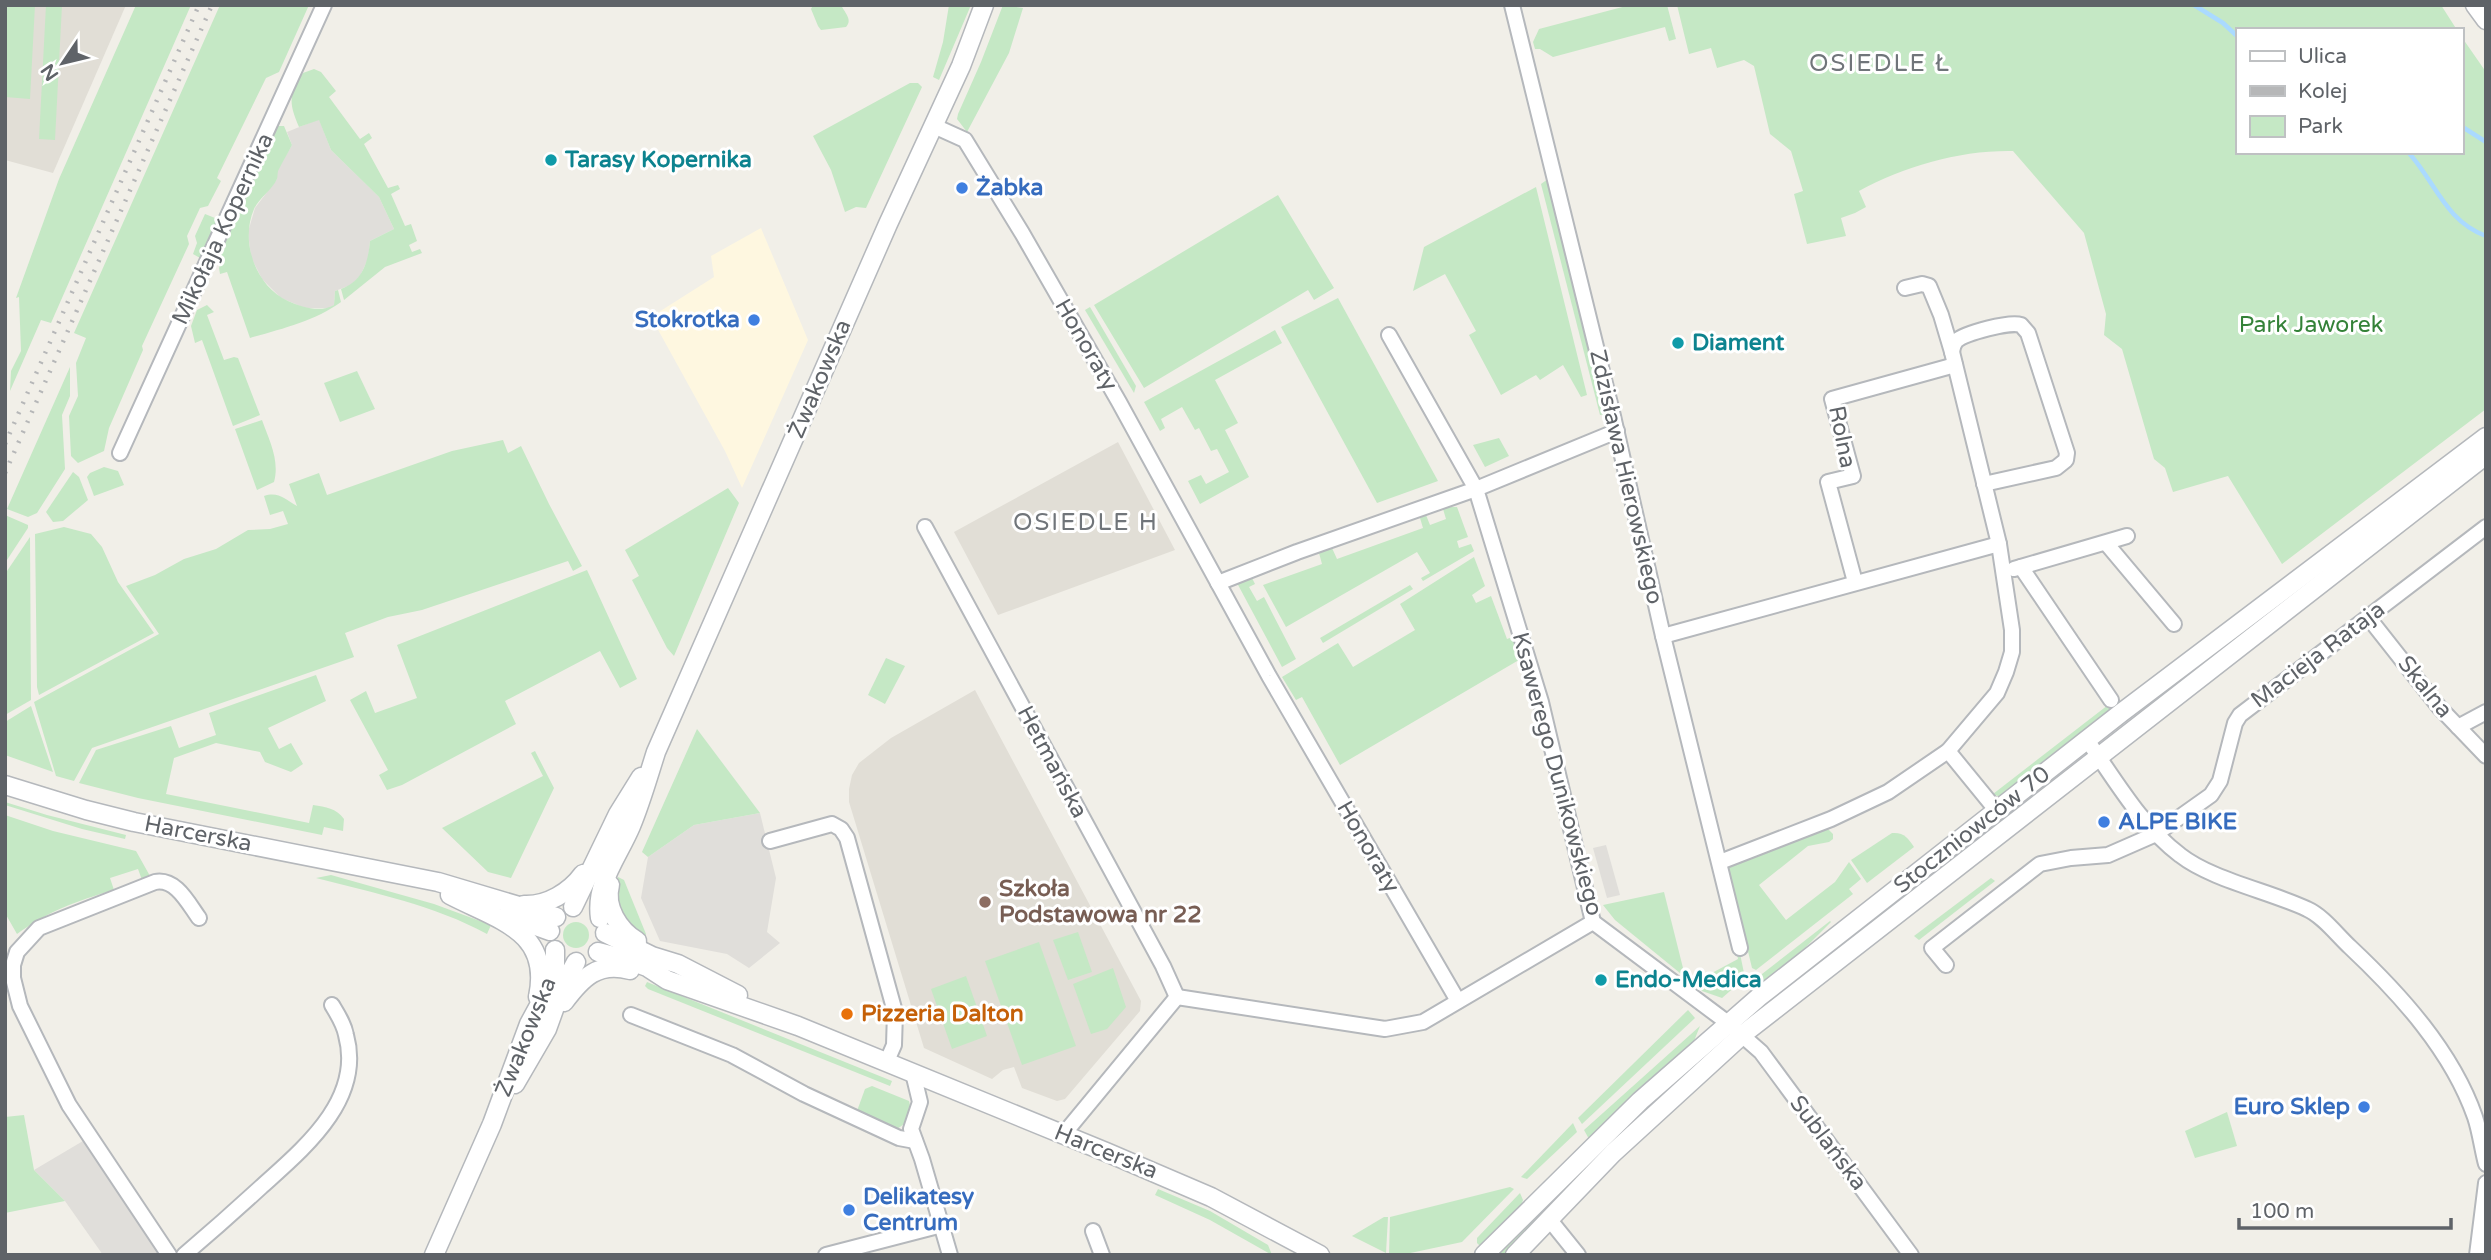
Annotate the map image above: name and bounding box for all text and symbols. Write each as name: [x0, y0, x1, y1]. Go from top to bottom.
north arrow: [28, 28, 98, 98]
legend: [2236, 28, 2463, 154]
text: Ulica: [2298, 44, 2347, 69]
district label: OSIEDLE Ł: [1809, 49, 1951, 78]
text: N: [37, 60, 63, 85]
text: Kolej: [2298, 79, 2347, 104]
text: Park: [2298, 114, 2343, 139]
street label: Mikołaja Kopernika: [166, 129, 280, 329]
place label: Tarasy Kopernika: [564, 146, 752, 174]
marker: Tarasy Kopernika: [543, 152, 559, 168]
place label: Żabka: [976, 174, 1043, 202]
marker: Żabka: [954, 180, 970, 196]
street label: Honoraty: [1049, 294, 1123, 396]
place label: Stokrotka: [635, 306, 740, 334]
park label: Park Jaworek: [2239, 311, 2383, 339]
marker: Stokrotka: [746, 312, 762, 328]
street label: Żwakowska: [782, 315, 858, 443]
place label: Diament: [1692, 329, 1785, 357]
marker: Diament: [1670, 335, 1686, 351]
street label: Zdzisława Hierowskiego: [1583, 347, 1669, 607]
street label: Rolna: [1822, 403, 1862, 471]
district label: OSIEDLE H: [1013, 508, 1159, 537]
street label: Macieja Rataja: [2246, 596, 2390, 714]
street label: Ksawerego Dunikowskiego: [1506, 629, 1608, 919]
street label: Skalna: [2392, 650, 2458, 724]
street label: Hetmańska: [1011, 701, 1093, 823]
street label: Stoczniowców 70: [1888, 760, 2056, 900]
street label: Honoraty: [1331, 796, 1405, 898]
place label: ALPE BIKE: [2118, 808, 2237, 836]
street label: Harcerska: [142, 810, 254, 858]
marker: ALPE BIKE: [2096, 814, 2112, 830]
place label: Szkoła Podstawowa nr 22: [999, 875, 1202, 929]
marker: Szkoła Podstawowa nr 22: [977, 894, 993, 910]
place label: Endo-Medica: [1615, 966, 1762, 994]
marker: Endo-Medica: [1593, 972, 1609, 988]
street label: Żwakowska: [489, 973, 563, 1101]
place label: Pizzeria Dalton: [861, 1000, 1024, 1028]
marker: Pizzeria Dalton: [839, 1006, 855, 1022]
street label: Sublańska: [1783, 1090, 1873, 1196]
place label: Euro Sklep: [2233, 1093, 2350, 1121]
marker: Euro Sklep: [2356, 1099, 2372, 1115]
street label: Harcerska: [1050, 1119, 1162, 1185]
place label: Delikatesy Centrum: [863, 1183, 975, 1237]
scale bar: [2239, 1186, 2451, 1230]
text: 100 m: [2250, 1199, 2314, 1224]
marker: Delikatesy Centrum: [841, 1202, 857, 1218]

